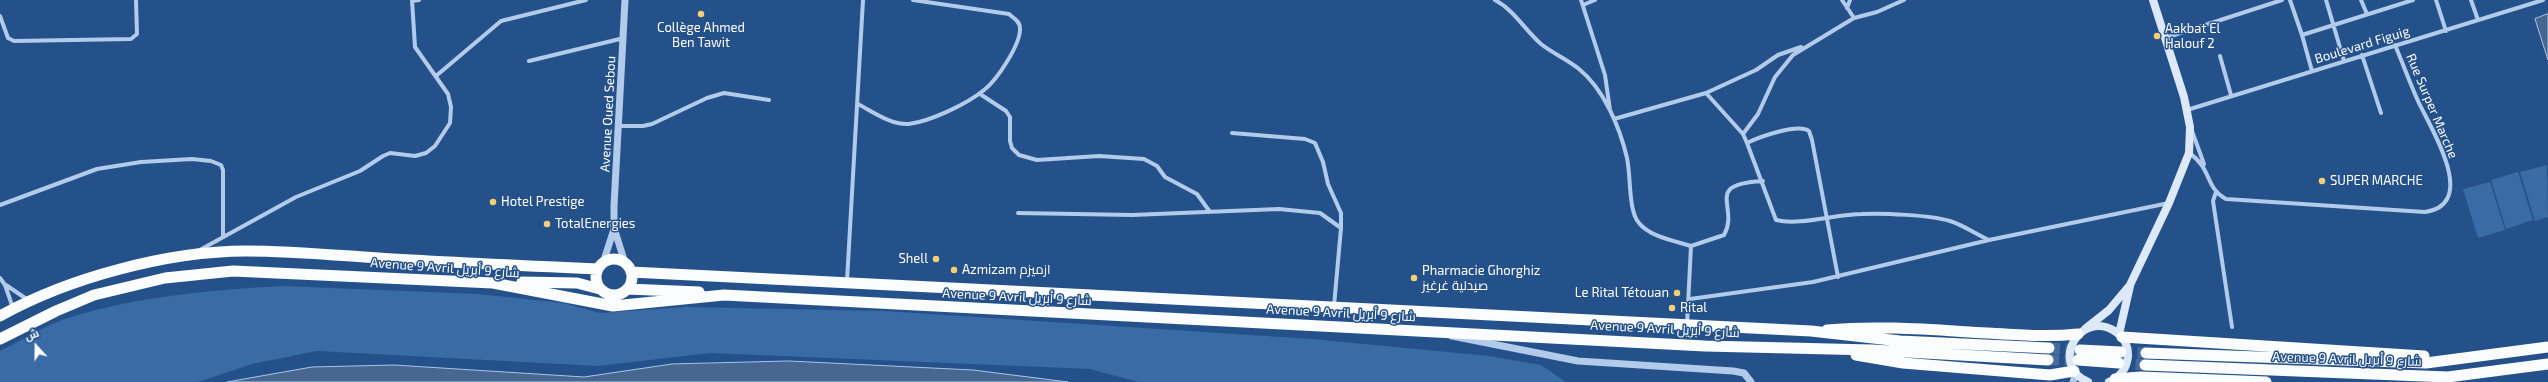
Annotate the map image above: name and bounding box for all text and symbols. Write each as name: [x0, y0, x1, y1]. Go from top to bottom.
marker: Collège Ahmed Ben Tawit: [696, 9, 706, 19]
place label: Collège Ahmed Ben Tawit: [657, 20, 745, 51]
place label: Aakbat El Halouf 2: [2165, 21, 2220, 52]
street label: Boulevard Figuig: [2313, 23, 2411, 67]
marker: Aakbat El Halouf 2: [2152, 31, 2162, 41]
street label: Rue Surper Marche: [2403, 51, 2461, 161]
street label: Avenue Oued Sebou: [597, 55, 619, 173]
place label: SUPER MARCHE: [2330, 173, 2423, 189]
marker: SUPER MARCHE: [2317, 176, 2327, 186]
place label: Hotel Prestige: [501, 194, 584, 210]
marker: Hotel Prestige: [488, 197, 498, 207]
place label: TotalEnergies: [555, 216, 635, 232]
marker: TotalEnergies: [542, 219, 552, 229]
place label: Shell: [898, 251, 928, 267]
marker: Shell: [931, 254, 941, 264]
street label: Avenue 9 Avril شارع 9 أبريل: [370, 255, 520, 281]
place label: Azmizam ازميزم: [962, 262, 1051, 278]
place label: Pharmacie Ghorghiz صيدلية غرغيز: [1422, 263, 1540, 294]
marker: Azmizam ازميزم: [949, 265, 959, 275]
marker: Pharmacie Ghorghiz صيدلية غرغيز: [1409, 273, 1419, 283]
street label: Avenue 9 Avril شارع 9 أبريل: [942, 285, 1092, 309]
place label: Le Rital Tétouan: [1575, 285, 1669, 301]
marker: Le Rital Tétouan: [1672, 288, 1682, 298]
place label: Rital: [1680, 300, 1707, 316]
street label: Avenue 9 Avril شارع 9 أبريل: [1266, 301, 1416, 325]
marker: Rital: [1667, 303, 1677, 313]
street label: Avenue 9 Avril شارع 9 أبريل: [1590, 317, 1740, 341]
north arrow: [16, 326, 56, 366]
text: ش: [23, 326, 40, 343]
street label: Avenue 9 Avril شارع 9 أبريل: [2272, 349, 2422, 369]

